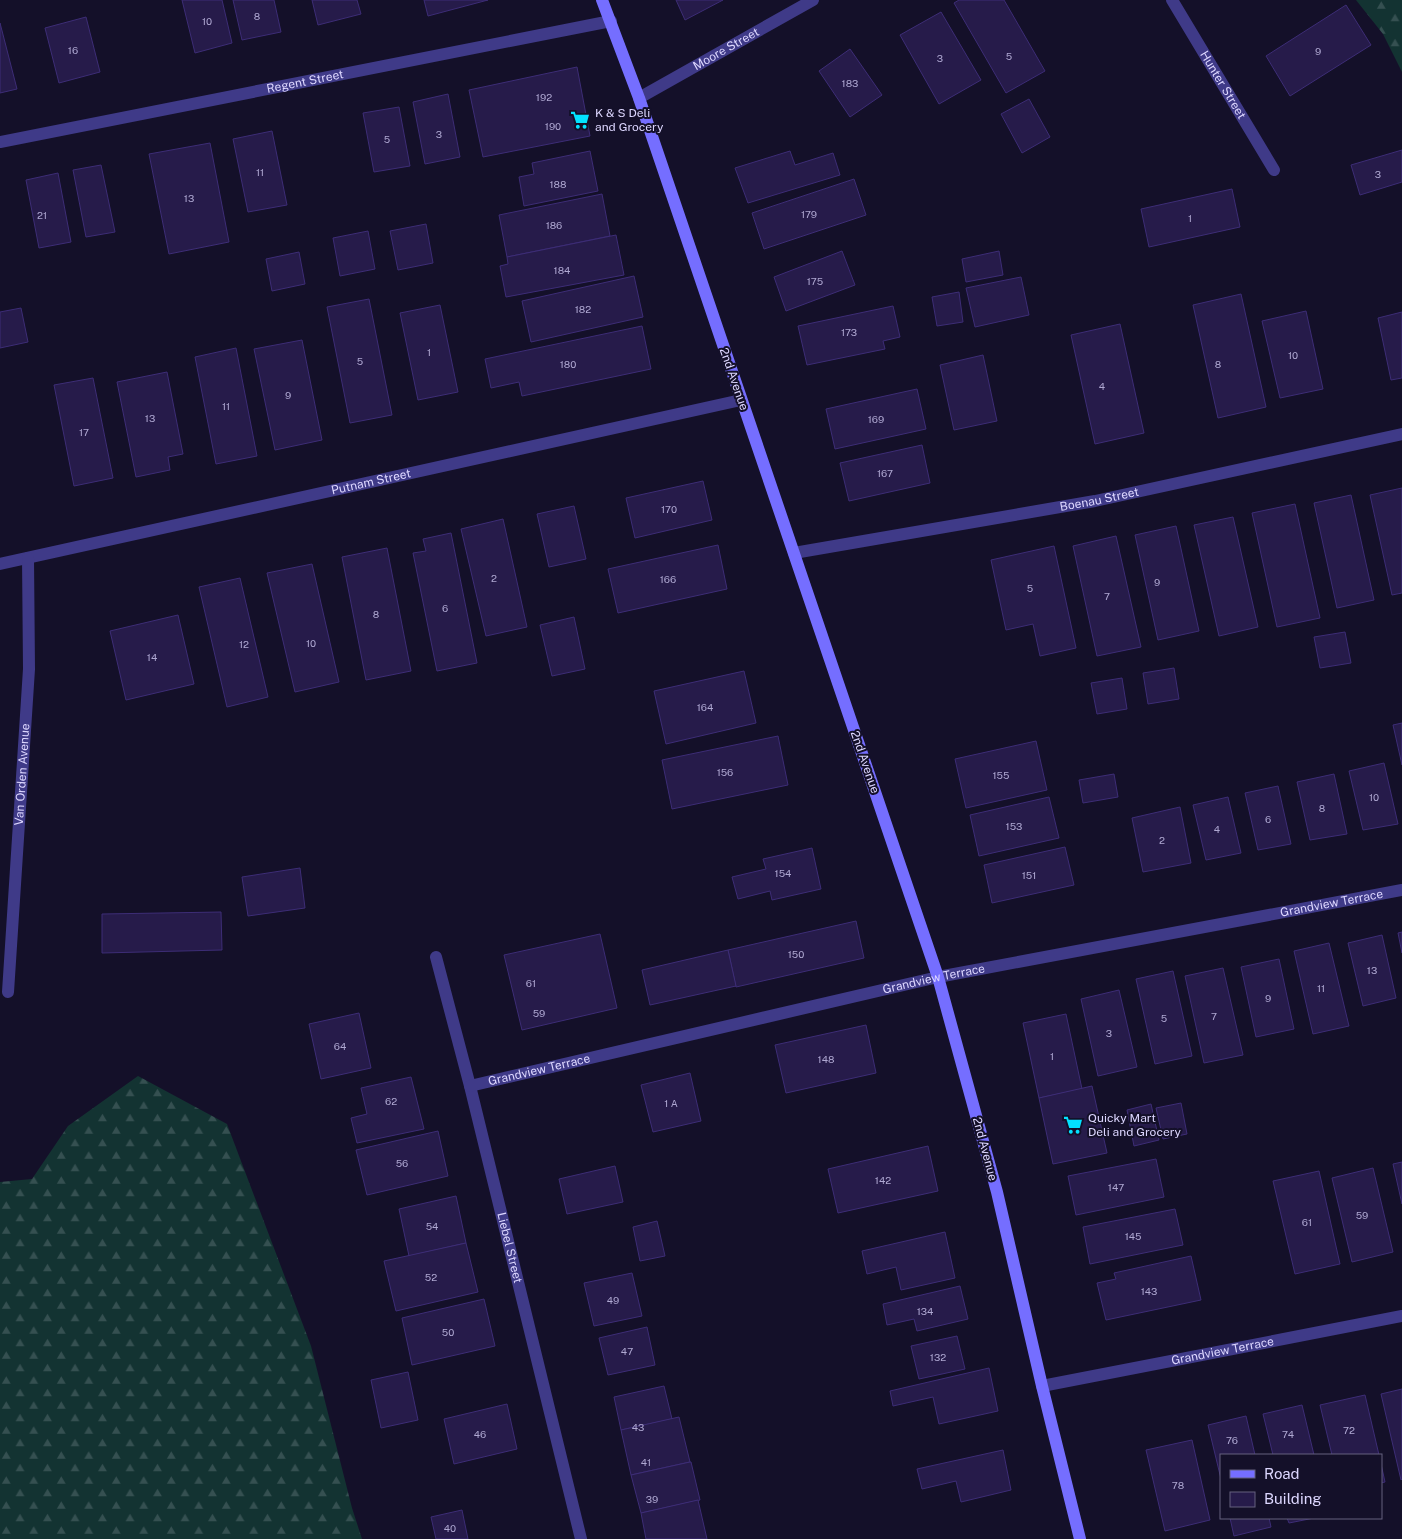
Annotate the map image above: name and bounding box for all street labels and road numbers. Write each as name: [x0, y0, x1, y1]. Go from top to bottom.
street label: Moore Street: [691, 25, 762, 73]
street label: Hunter Street: [1197, 48, 1249, 122]
street label: Regent Street: [265, 67, 345, 96]
street label: 2nd Avenue: [717, 346, 751, 412]
street label: Putnam Street: [330, 466, 413, 497]
street label: Boenau Street: [1059, 485, 1140, 514]
street label: Van Orden Avenue: [12, 723, 32, 826]
street label: 2nd Avenue: [848, 729, 882, 795]
street label: Grandview Terrace: [1279, 887, 1384, 920]
street label: Grandview Terrace: [881, 961, 986, 997]
street label: Grandview Terrace: [487, 1051, 592, 1089]
street label: 2nd Avenue: [970, 1116, 1000, 1183]
street label: Liebel Street: [494, 1211, 525, 1285]
street label: Grandview Terrace: [1170, 1334, 1275, 1368]

